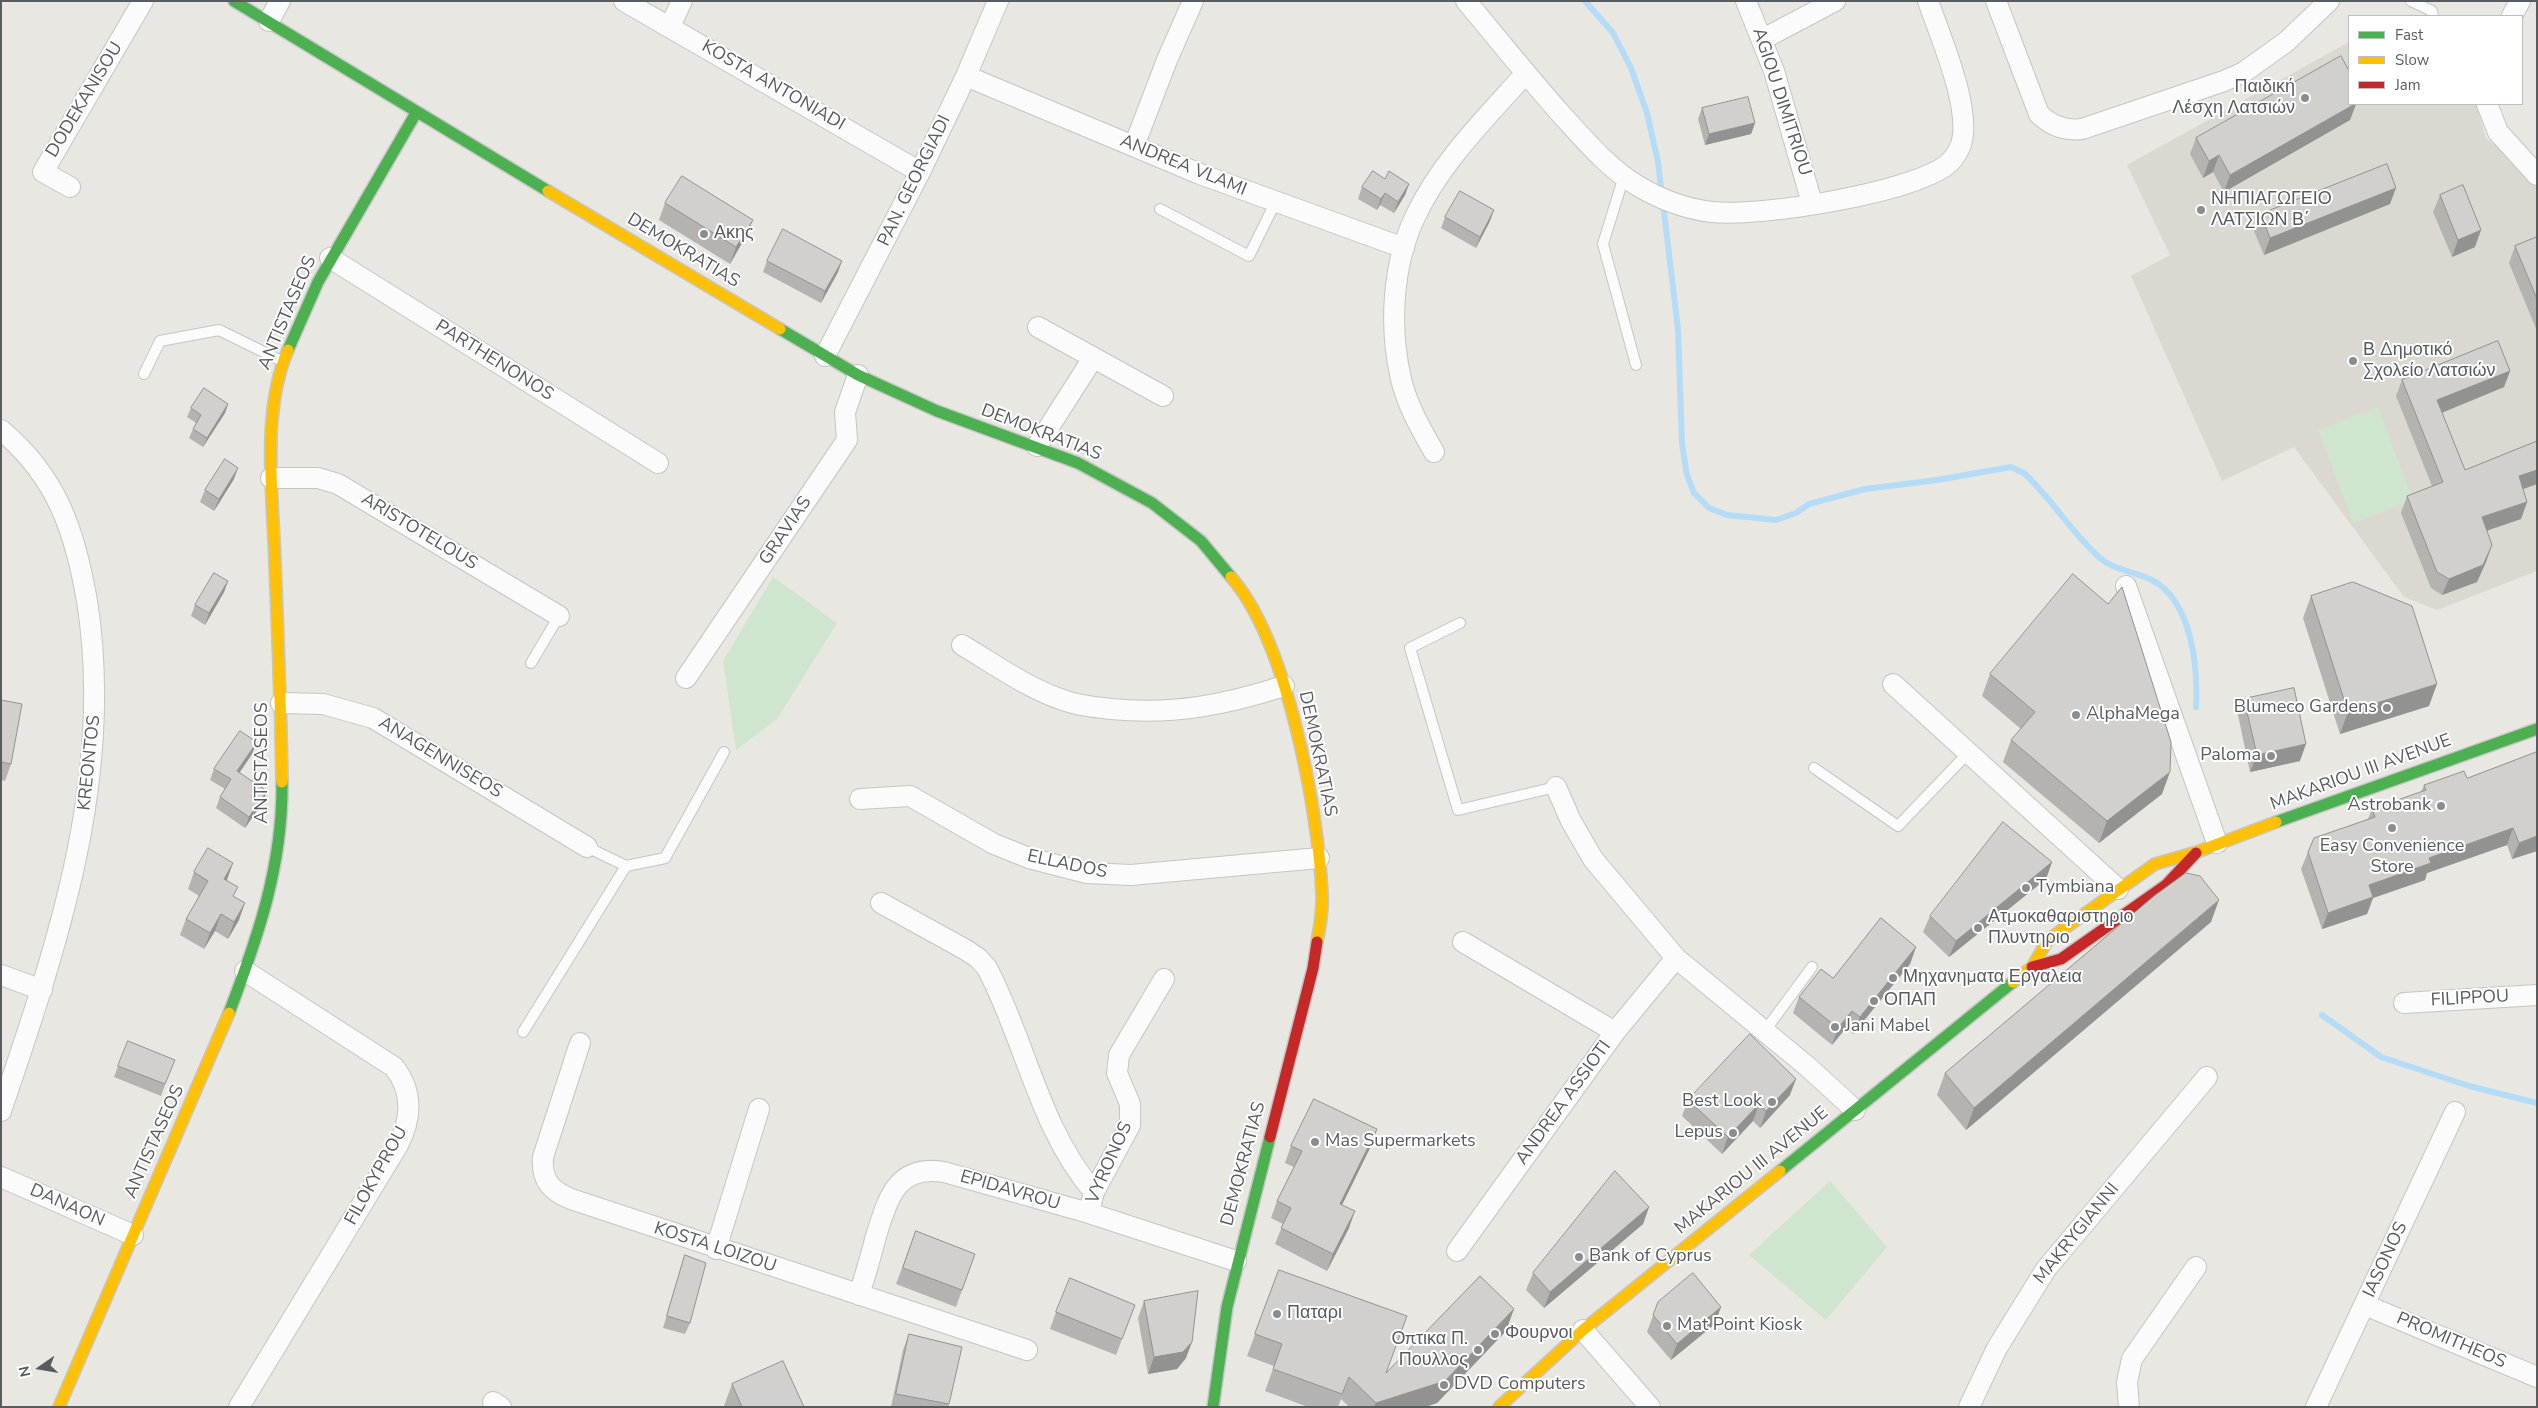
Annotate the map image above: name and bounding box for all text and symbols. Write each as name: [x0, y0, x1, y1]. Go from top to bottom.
legend: [2348, 15, 2523, 105]
street label: AGIOU DIMITRIOU: [1747, 25, 1815, 179]
text: Fast: [2395, 25, 2423, 45]
street label: KOSTA ANTONIADI: [698, 36, 848, 136]
street label: DODEKANISOU: [42, 38, 128, 162]
text: Slow: [2395, 50, 2429, 70]
text: Jam: [2395, 75, 2421, 95]
place label: Παιδική Λέσχη Λατσιών: [2172, 77, 2295, 120]
marker: Παιδική Λέσχη Λατσιών: [2299, 92, 2311, 104]
street label: PAN. GEORGIADI: [874, 112, 956, 250]
street label: ANDREA VLAMI: [1116, 131, 1250, 201]
place label: ΝΗΠΙΑΓΩΓΕΙΟ ΛΑΤΣΙΩΝ Β΄: [2211, 189, 2332, 232]
marker: ΝΗΠΙΑΓΩΓΕΙΟ ΛΑΤΣΙΩΝ Β΄: [2195, 204, 2207, 216]
street label: DEMOKRATIAS: [623, 209, 743, 293]
place label: Ακης: [714, 223, 754, 245]
marker: Ακης: [698, 228, 710, 240]
street label: ANTISTASEOS: [254, 253, 322, 373]
street label: PARTHENONOS: [431, 316, 557, 406]
place label: Β Δημοτικό Σχολείο Λατσιών: [2363, 340, 2496, 382]
marker: Β Δημοτικό Σχολείο Λατσιών: [2347, 355, 2359, 367]
street label: DEMOKRATIAS: [978, 400, 1104, 466]
street label: ARISTOTELOUS: [357, 489, 481, 575]
street label: GRAVIAS: [755, 493, 817, 569]
street label: DEMOKRATIAS: [1293, 689, 1341, 819]
place label: Blumeco Gardens: [2234, 697, 2377, 719]
street label: ANTISTASEOS: [252, 702, 274, 824]
marker: Blumeco Gardens: [2381, 702, 2393, 714]
place label: AlphaMega: [2086, 704, 2180, 726]
marker: AlphaMega: [2070, 709, 2082, 721]
street label: ANAGENNISEOS: [374, 713, 506, 803]
street label: KREONTOS: [74, 714, 106, 812]
street label: MAKARIOU III AVENUE: [2268, 730, 2454, 816]
place label: Paloma: [2200, 745, 2261, 767]
marker: Paloma: [2265, 750, 2277, 762]
place label: Astrobank: [2348, 795, 2431, 817]
marker: Astrobank: [2435, 800, 2447, 812]
marker: Easy Convenience Store: [2386, 822, 2398, 834]
place label: Easy Convenience Store: [2320, 836, 2464, 879]
street label: ELLADOS: [1025, 846, 1109, 884]
place label: Tymbiana: [2036, 877, 2114, 899]
marker: Tymbiana: [2020, 882, 2032, 894]
place label: Ατμοκαθαριστηριο Πλυντηριο: [1988, 907, 2134, 950]
marker: Ατμοκαθαριστηριο Πλυντηριο: [1972, 922, 1984, 934]
place label: Μηχανηματα Εργαλεια: [1903, 967, 2082, 989]
marker: Μηχανηματα Εργαλεια: [1887, 972, 1899, 984]
street label: FILIPPOU: [2430, 986, 2510, 1012]
place label: ΟΠΑΠ: [1884, 990, 1936, 1012]
marker: ΟΠΑΠ: [1868, 995, 1880, 1007]
place label: Jani Mabel: [1845, 1016, 1930, 1038]
marker: Jani Mabel: [1829, 1021, 1841, 1033]
street label: ANDREA ASSIOTI: [1512, 1037, 1616, 1169]
street label: ANTISTASEOS: [120, 1082, 190, 1202]
place label: Best Look: [1682, 1091, 1762, 1113]
marker: Best Look: [1766, 1096, 1778, 1108]
street label: DEMOKRATIAS: [1217, 1100, 1271, 1228]
street label: MAKARIOU III AVENUE: [1671, 1103, 1833, 1239]
street label: VYRONOS: [1082, 1119, 1138, 1207]
place label: Lepus: [1674, 1122, 1723, 1144]
street label: FILOKYPROU: [341, 1123, 413, 1229]
marker: Lepus: [1727, 1127, 1739, 1139]
place label: Mas Supermarkets: [1325, 1131, 1476, 1153]
marker: Mas Supermarkets: [1309, 1136, 1321, 1148]
street label: EPIDAVROU: [958, 1166, 1062, 1216]
street label: MAKRYGIANNI: [2030, 1179, 2124, 1289]
street label: DANAON: [26, 1180, 108, 1232]
street label: KOSTA LOIZOU: [651, 1218, 779, 1278]
street label: IASONOS: [2359, 1219, 2413, 1301]
place label: Bank of Cyprus: [1589, 1246, 1712, 1268]
marker: Bank of Cyprus: [1573, 1251, 1585, 1263]
place label: Παταρι: [1287, 1303, 1342, 1325]
marker: Παταρι: [1271, 1308, 1283, 1320]
street label: PROMITHEOS: [2393, 1308, 2509, 1374]
place label: Mat Point Kiosk: [1677, 1315, 1802, 1337]
marker: Mat Point Kiosk: [1661, 1320, 1673, 1332]
place label: Φουρνοι: [1505, 1323, 1572, 1345]
marker: Φουρνοι: [1489, 1328, 1501, 1340]
place label: Οπτικα Π. Πουλλος: [1391, 1329, 1468, 1372]
north arrow: [15, 1343, 65, 1393]
marker: Οπτικα Π. Πουλλος: [1472, 1344, 1484, 1356]
text: N: [14, 1364, 35, 1379]
place label: DVD Computers: [1454, 1374, 1586, 1396]
marker: DVD Computers: [1438, 1379, 1450, 1391]

